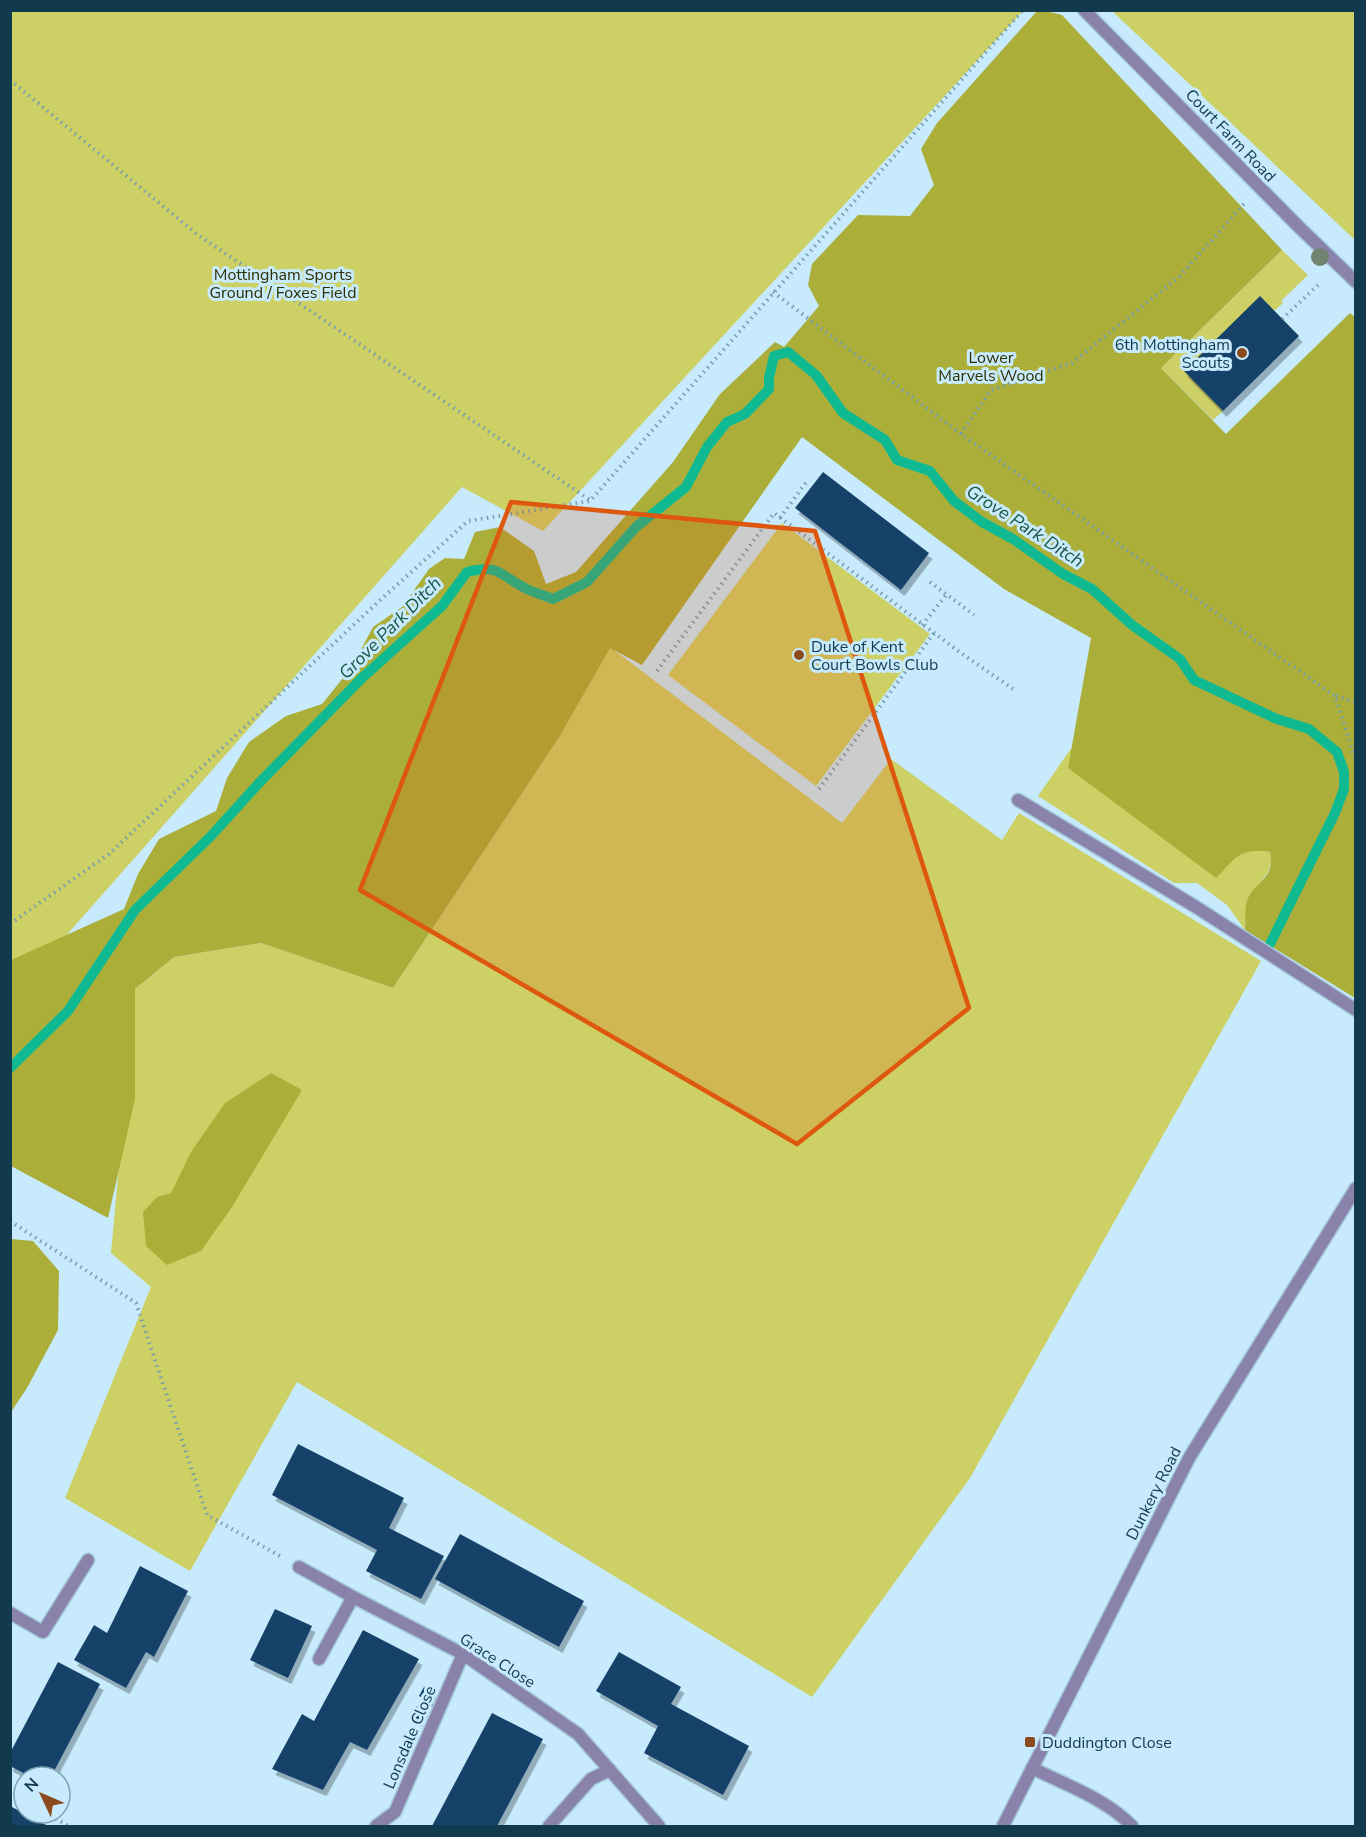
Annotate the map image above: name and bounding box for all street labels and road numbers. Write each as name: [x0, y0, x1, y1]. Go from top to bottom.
street label: Court Farm Road: [1180, 84, 1280, 187]
street label: Dunkery Road: [1121, 1443, 1187, 1544]
street label: Grace Close: [455, 1628, 540, 1694]
street label: Lonsdale Close: [378, 1683, 442, 1792]

